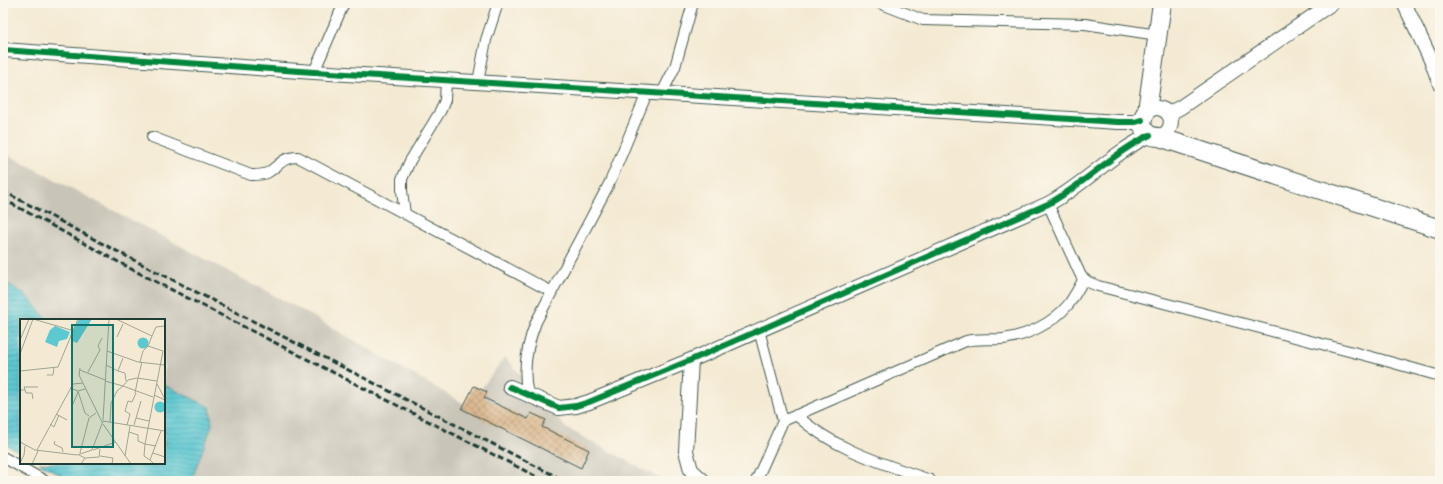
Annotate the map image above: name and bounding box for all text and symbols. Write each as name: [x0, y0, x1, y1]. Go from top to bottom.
inset map: [20, 319, 165, 464]

